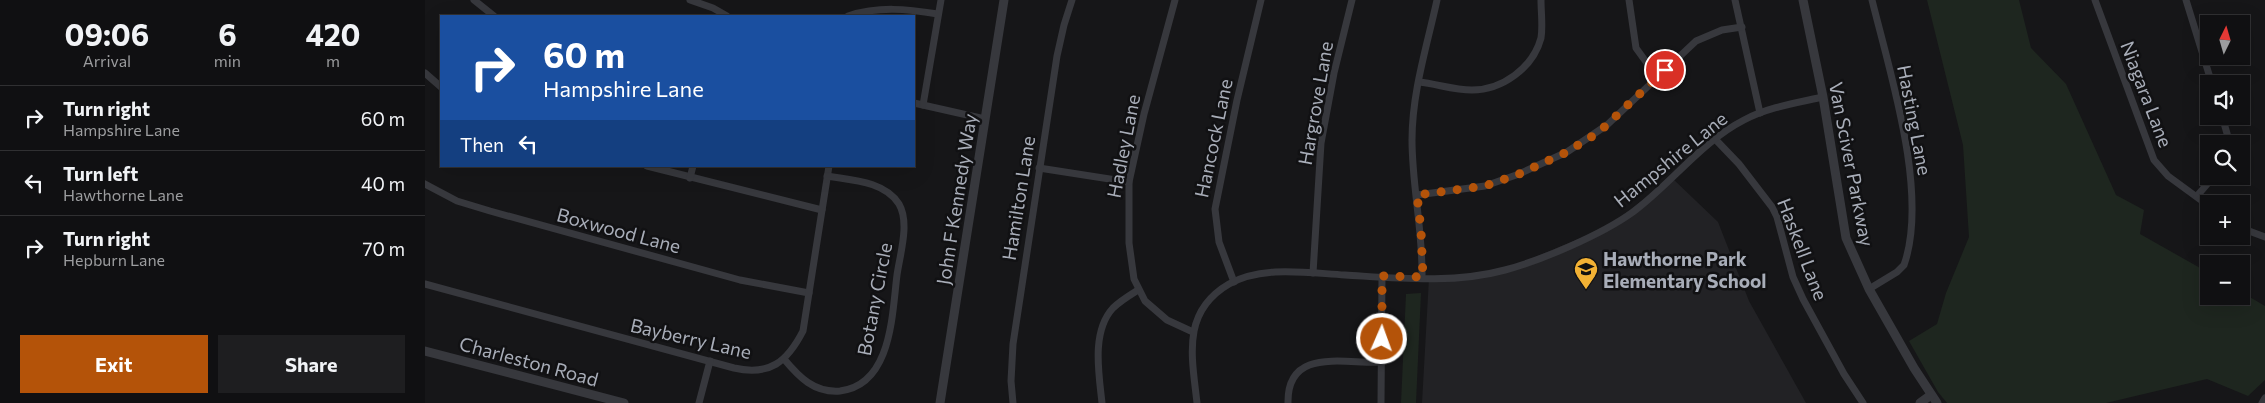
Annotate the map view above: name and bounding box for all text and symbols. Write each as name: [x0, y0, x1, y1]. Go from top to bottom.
text: 09:06: [64, 15, 149, 52]
text: 6: [218, 15, 237, 52]
text: 420: [305, 15, 360, 52]
north arrow: [2200, 15, 2250, 65]
map controls: [2200, 15, 2250, 305]
text: 60 m: [543, 32, 625, 75]
icon: right: [460, 35, 525, 100]
street label: Niagara Lane: [2116, 38, 2178, 150]
street label: Hargrove Lane: [1293, 39, 1337, 167]
pin: [1644, 49, 1686, 91]
text: Arrival: [83, 51, 131, 70]
text: min: [214, 51, 241, 70]
text: m: [326, 51, 340, 70]
icon: arrive: [1651, 56, 1679, 84]
street label: Hasting Lane: [1893, 63, 1937, 177]
text: Hampshire Lane: [543, 75, 704, 102]
button: sound: [2200, 75, 2250, 125]
street label: Hancock Lane: [1189, 76, 1237, 200]
street label: Van Sciver Parkway: [1825, 80, 1879, 248]
street label: Hadley Lane: [1102, 92, 1144, 200]
text: Turn right: [63, 97, 150, 120]
icon: right: [20, 104, 48, 132]
street label: Hampshire Lane: [1609, 106, 1731, 212]
text: 60 m: [361, 107, 405, 130]
street label: John F Kennedy Way: [931, 112, 981, 286]
text: Hampshire Lane: [63, 120, 180, 139]
icon: left: [514, 130, 542, 158]
text: Then: [460, 133, 504, 156]
street label: Hamilton Lane: [997, 134, 1039, 262]
button: search: [2200, 135, 2250, 185]
text: Turn left: [63, 162, 138, 185]
icon: left: [20, 169, 48, 197]
text: 40 m: [361, 172, 405, 195]
text: Hawthorne Lane: [63, 185, 183, 204]
street label: Haskell Lane: [1773, 195, 1833, 303]
button: +: [2200, 195, 2250, 245]
street label: Boxwood Lane: [555, 202, 683, 258]
text: Turn right: [63, 227, 150, 250]
icon: right: [20, 234, 48, 262]
text: 70 m: [362, 237, 405, 260]
street label: Botany Circle: [852, 240, 896, 358]
place label: Hawthorne Park Elementary School: [1603, 247, 1767, 292]
text: Hepburn Lane: [63, 250, 165, 269]
button: −: [2200, 255, 2250, 305]
school or university icon: Hawthorne Park Elementary School: [1573, 256, 1599, 290]
position arrow: [1355, 312, 1407, 364]
street label: Bayberry Lane: [628, 313, 754, 363]
street label: Charleston Road: [457, 331, 601, 391]
button: Exit: [20, 335, 208, 393]
button: Share: [218, 335, 405, 393]

